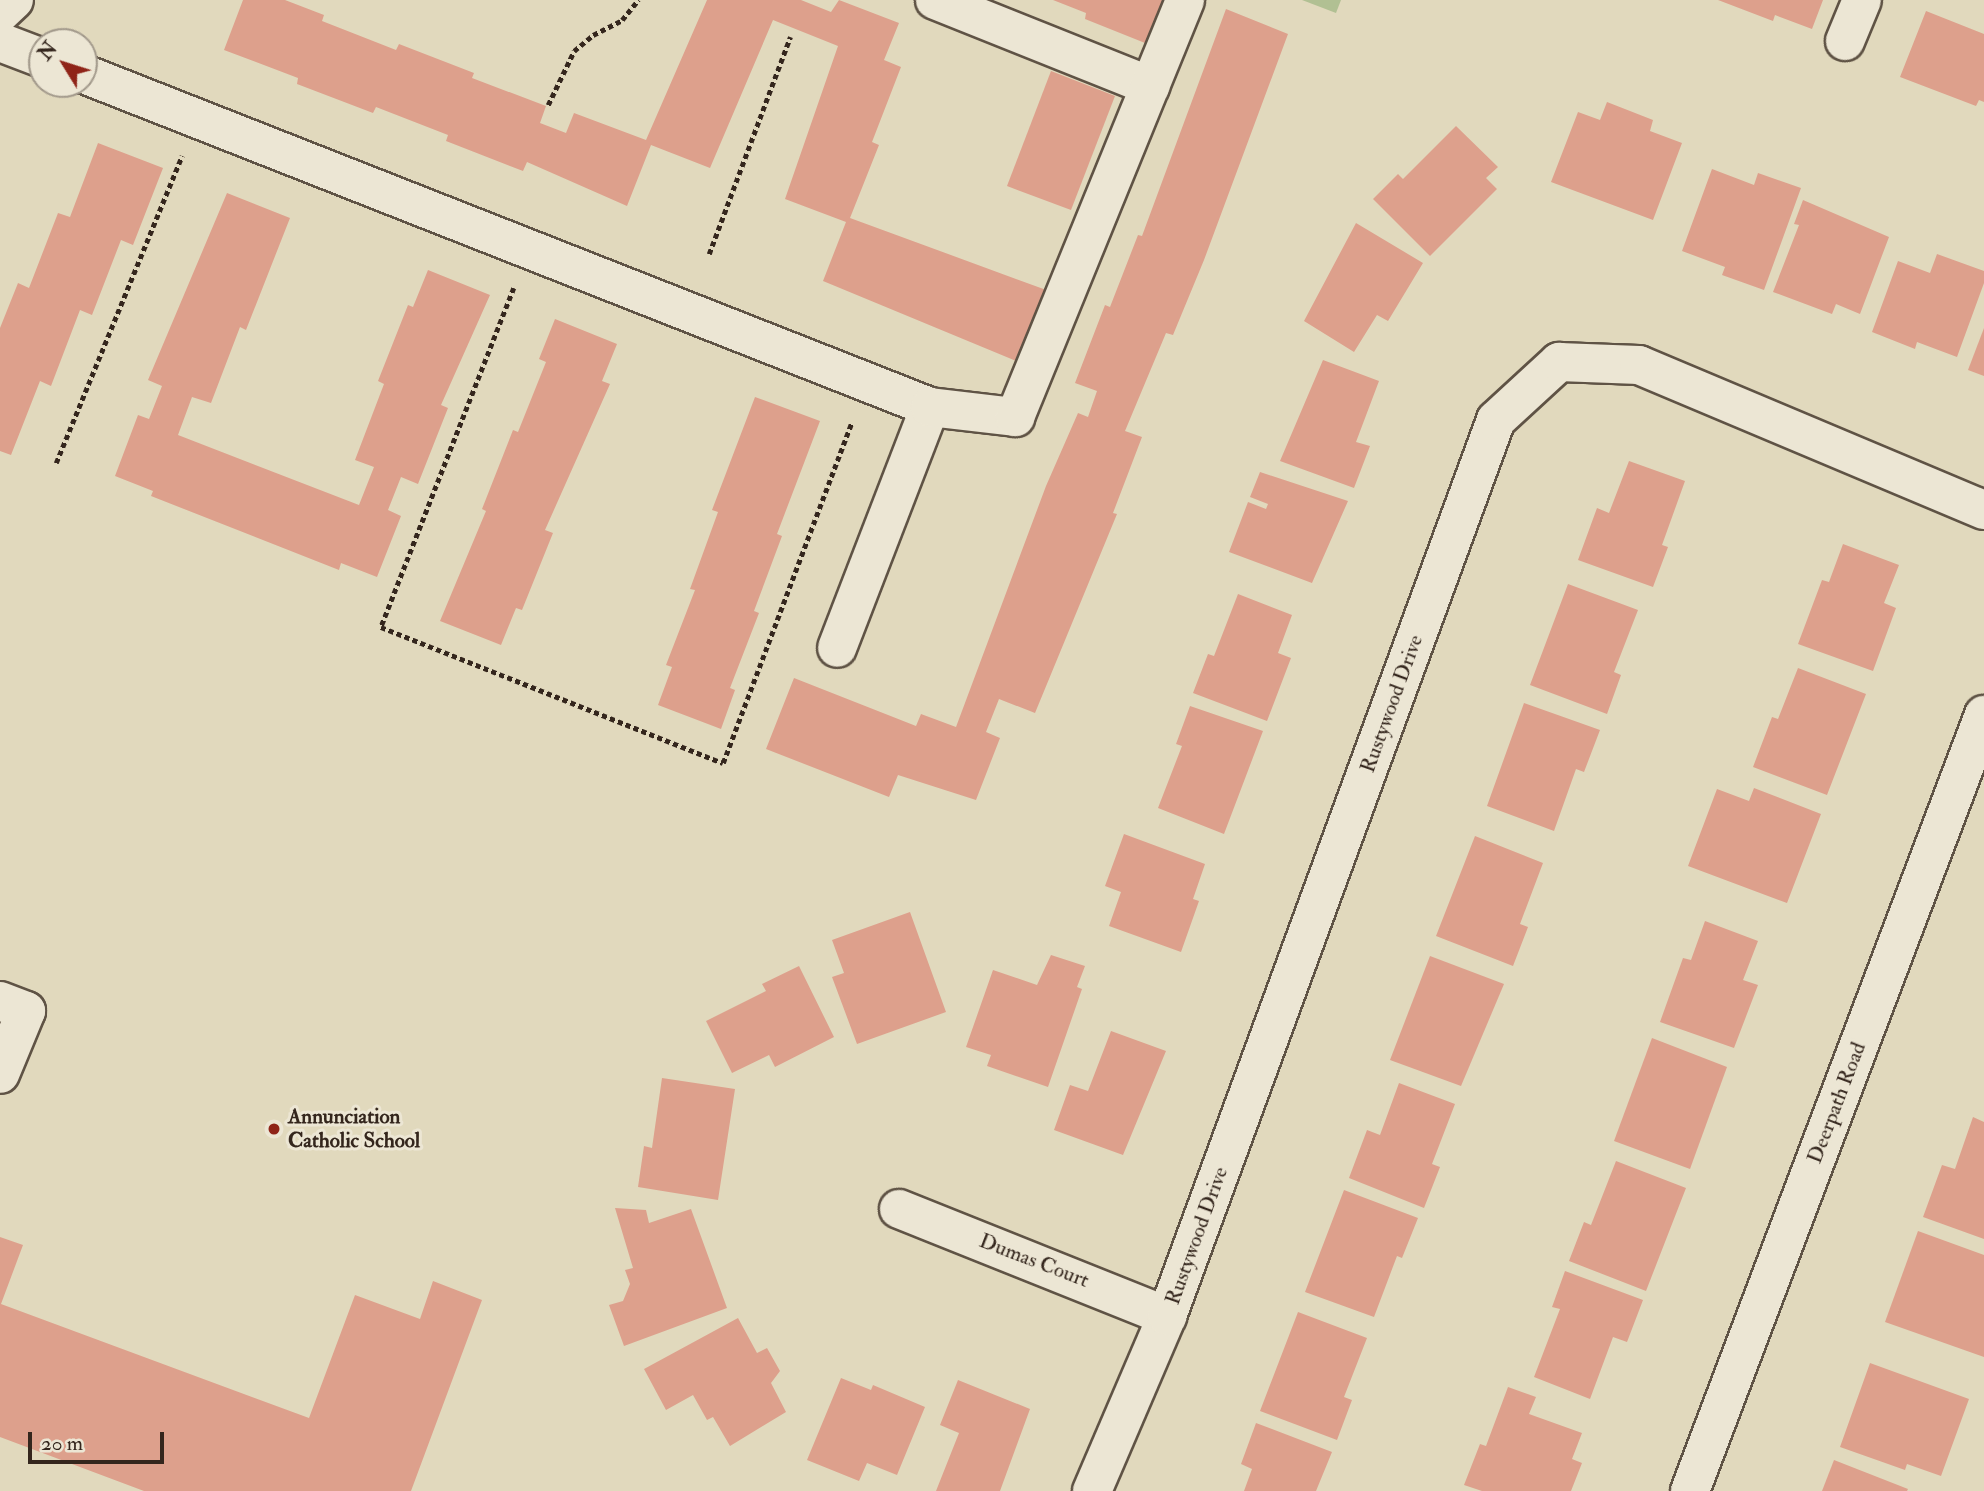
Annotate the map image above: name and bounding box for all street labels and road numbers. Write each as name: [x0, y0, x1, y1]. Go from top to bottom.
street label: Rustywood Drive: [1355, 632, 1429, 776]
street label: Deerpath Road: [1802, 1039, 1872, 1167]
street label: Rustywood Drive: [1160, 1164, 1234, 1308]
street label: Dumas Court: [976, 1229, 1092, 1293]

